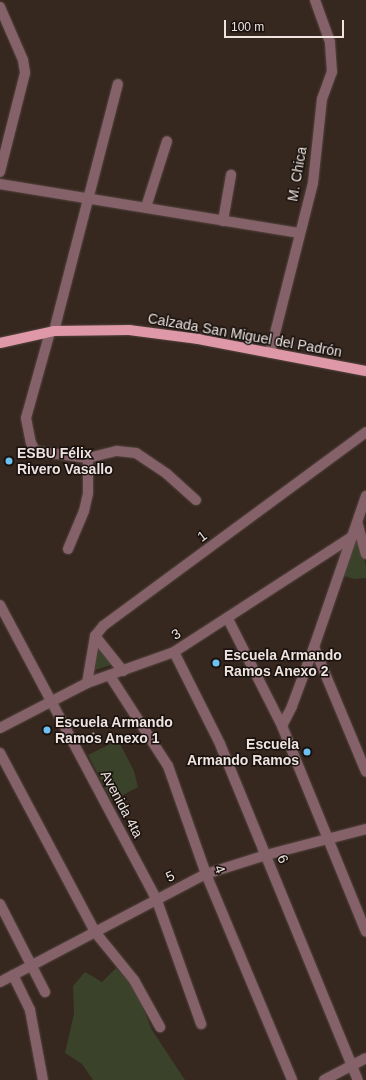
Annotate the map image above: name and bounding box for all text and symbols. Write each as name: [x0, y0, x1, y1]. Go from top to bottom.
scale bar: [226, 12, 346, 38]
text: 100 m: [231, 20, 264, 34]
street label: M. Chica: [284, 145, 310, 203]
street label: Calzada San Miguel del Padrón: [147, 310, 343, 360]
place label: ESBU Félix Rivero Vasallo: [17, 445, 113, 478]
marker: ESBU Félix Rivero Vasallo: [4, 456, 14, 466]
street label: 1: [194, 527, 210, 545]
street label: 3: [168, 625, 184, 643]
place label: Escuela Armando Ramos Anexo 2: [224, 647, 342, 680]
marker: Escuela Armando Ramos Anexo 2: [211, 658, 221, 668]
place label: Escuela Armando Ramos Anexo 1: [55, 714, 173, 746]
marker: Escuela Armando Ramos Anexo 1: [42, 725, 52, 735]
place label: Escuela Armando Ramos: [187, 736, 299, 768]
marker: Escuela Armando Ramos: [302, 747, 312, 757]
street label: Avenida 4ta: [97, 768, 147, 840]
street label: 6: [274, 852, 292, 866]
street label: 4: [211, 862, 229, 876]
street label: 5: [163, 867, 177, 885]

